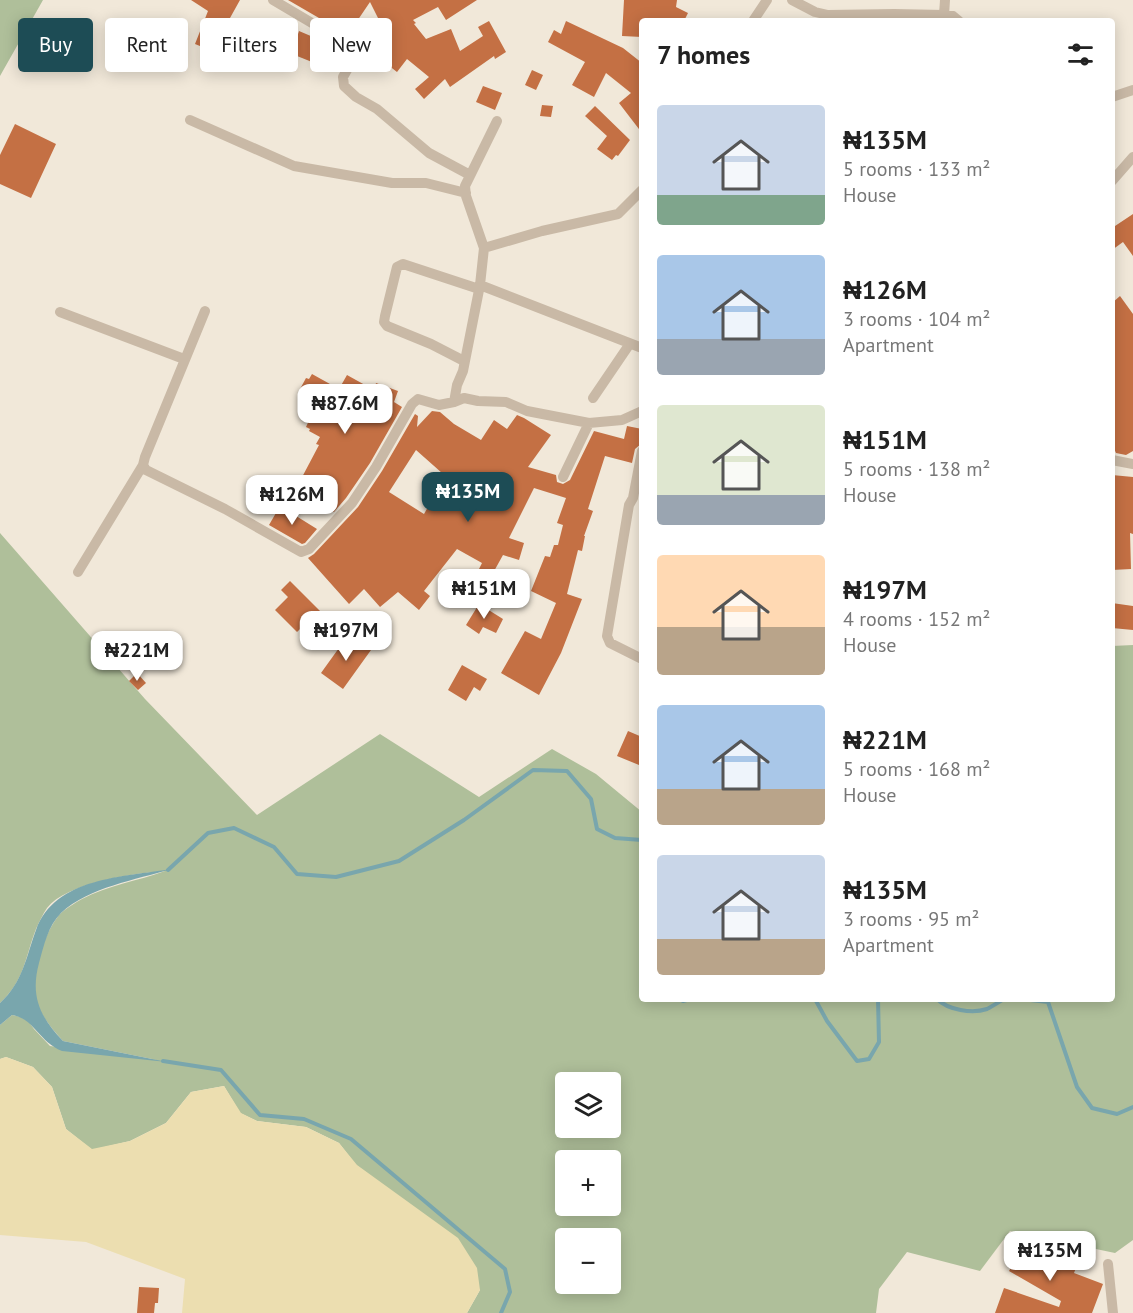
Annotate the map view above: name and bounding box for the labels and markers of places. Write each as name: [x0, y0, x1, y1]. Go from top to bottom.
pin: ₦87.6M: [296, 384, 394, 435]
pin: ₦135M: [426, 472, 510, 523]
pin: ₦126M: [250, 475, 334, 526]
pin: ₦151M: [442, 569, 526, 620]
pin: ₦197M: [304, 611, 388, 662]
pin: ₦221M: [95, 631, 179, 682]
pin: ₦135M: [1008, 1231, 1092, 1282]

